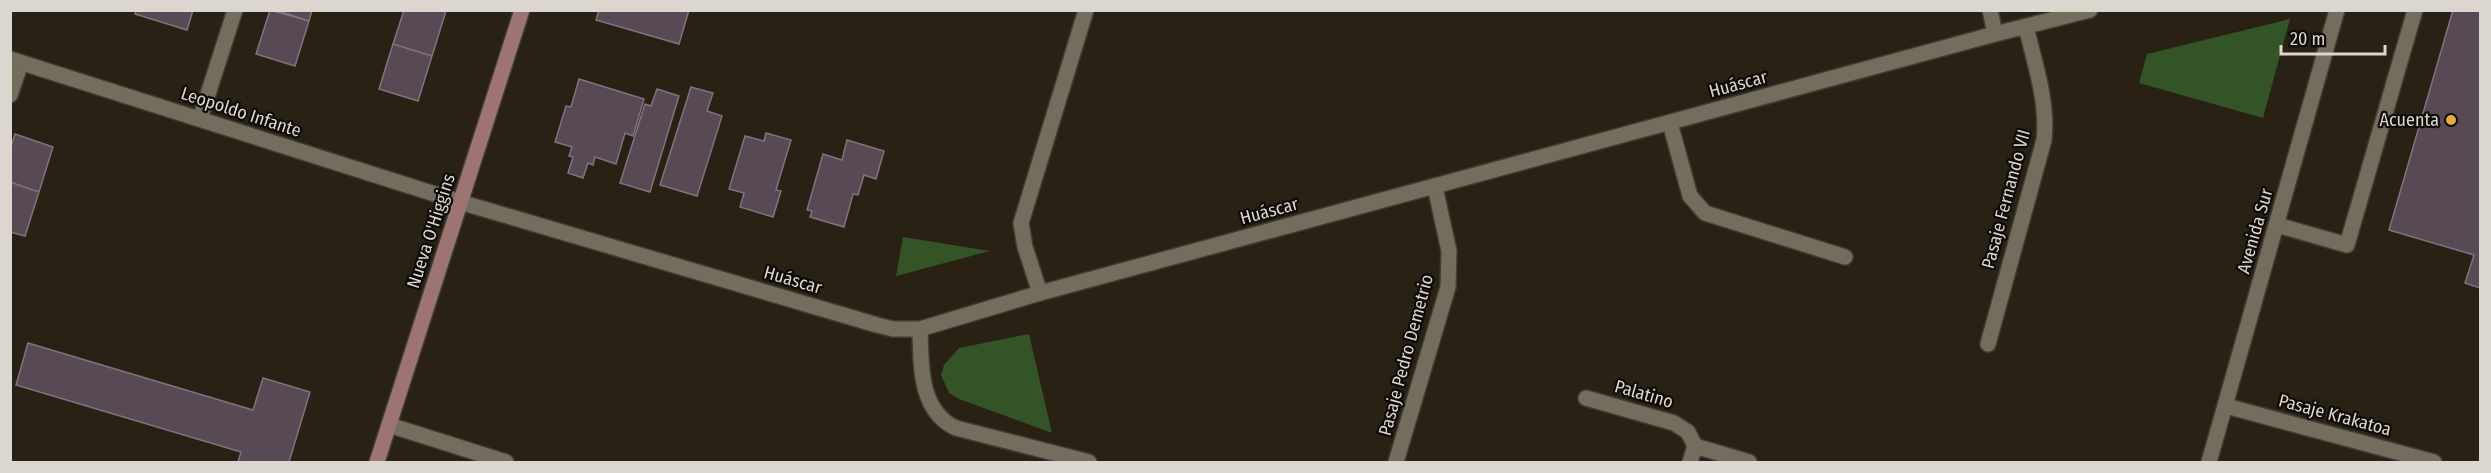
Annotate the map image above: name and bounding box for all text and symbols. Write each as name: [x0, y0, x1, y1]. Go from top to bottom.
scale bar: [2281, 18, 2384, 56]
text: 20 m: [2290, 28, 2325, 50]
street label: Huáscar: [1706, 66, 1770, 102]
street label: Leopoldo Infante: [178, 82, 304, 142]
place label: Acuenta: [2380, 109, 2439, 131]
marker: Acuenta: [2444, 113, 2458, 127]
street label: Pasaje Fernando VII: [1977, 127, 2035, 271]
street label: Nueva O'Higgins: [402, 171, 460, 291]
street label: Avenida Sur: [2232, 185, 2278, 276]
street label: Huáscar: [1237, 193, 1301, 229]
street label: Huáscar: [761, 261, 825, 299]
street label: Pasaje Pedro Demetrio: [1374, 272, 1438, 438]
street label: Palatino: [1612, 375, 1676, 413]
street label: Pasaje Krakatoa: [2276, 389, 2394, 441]

